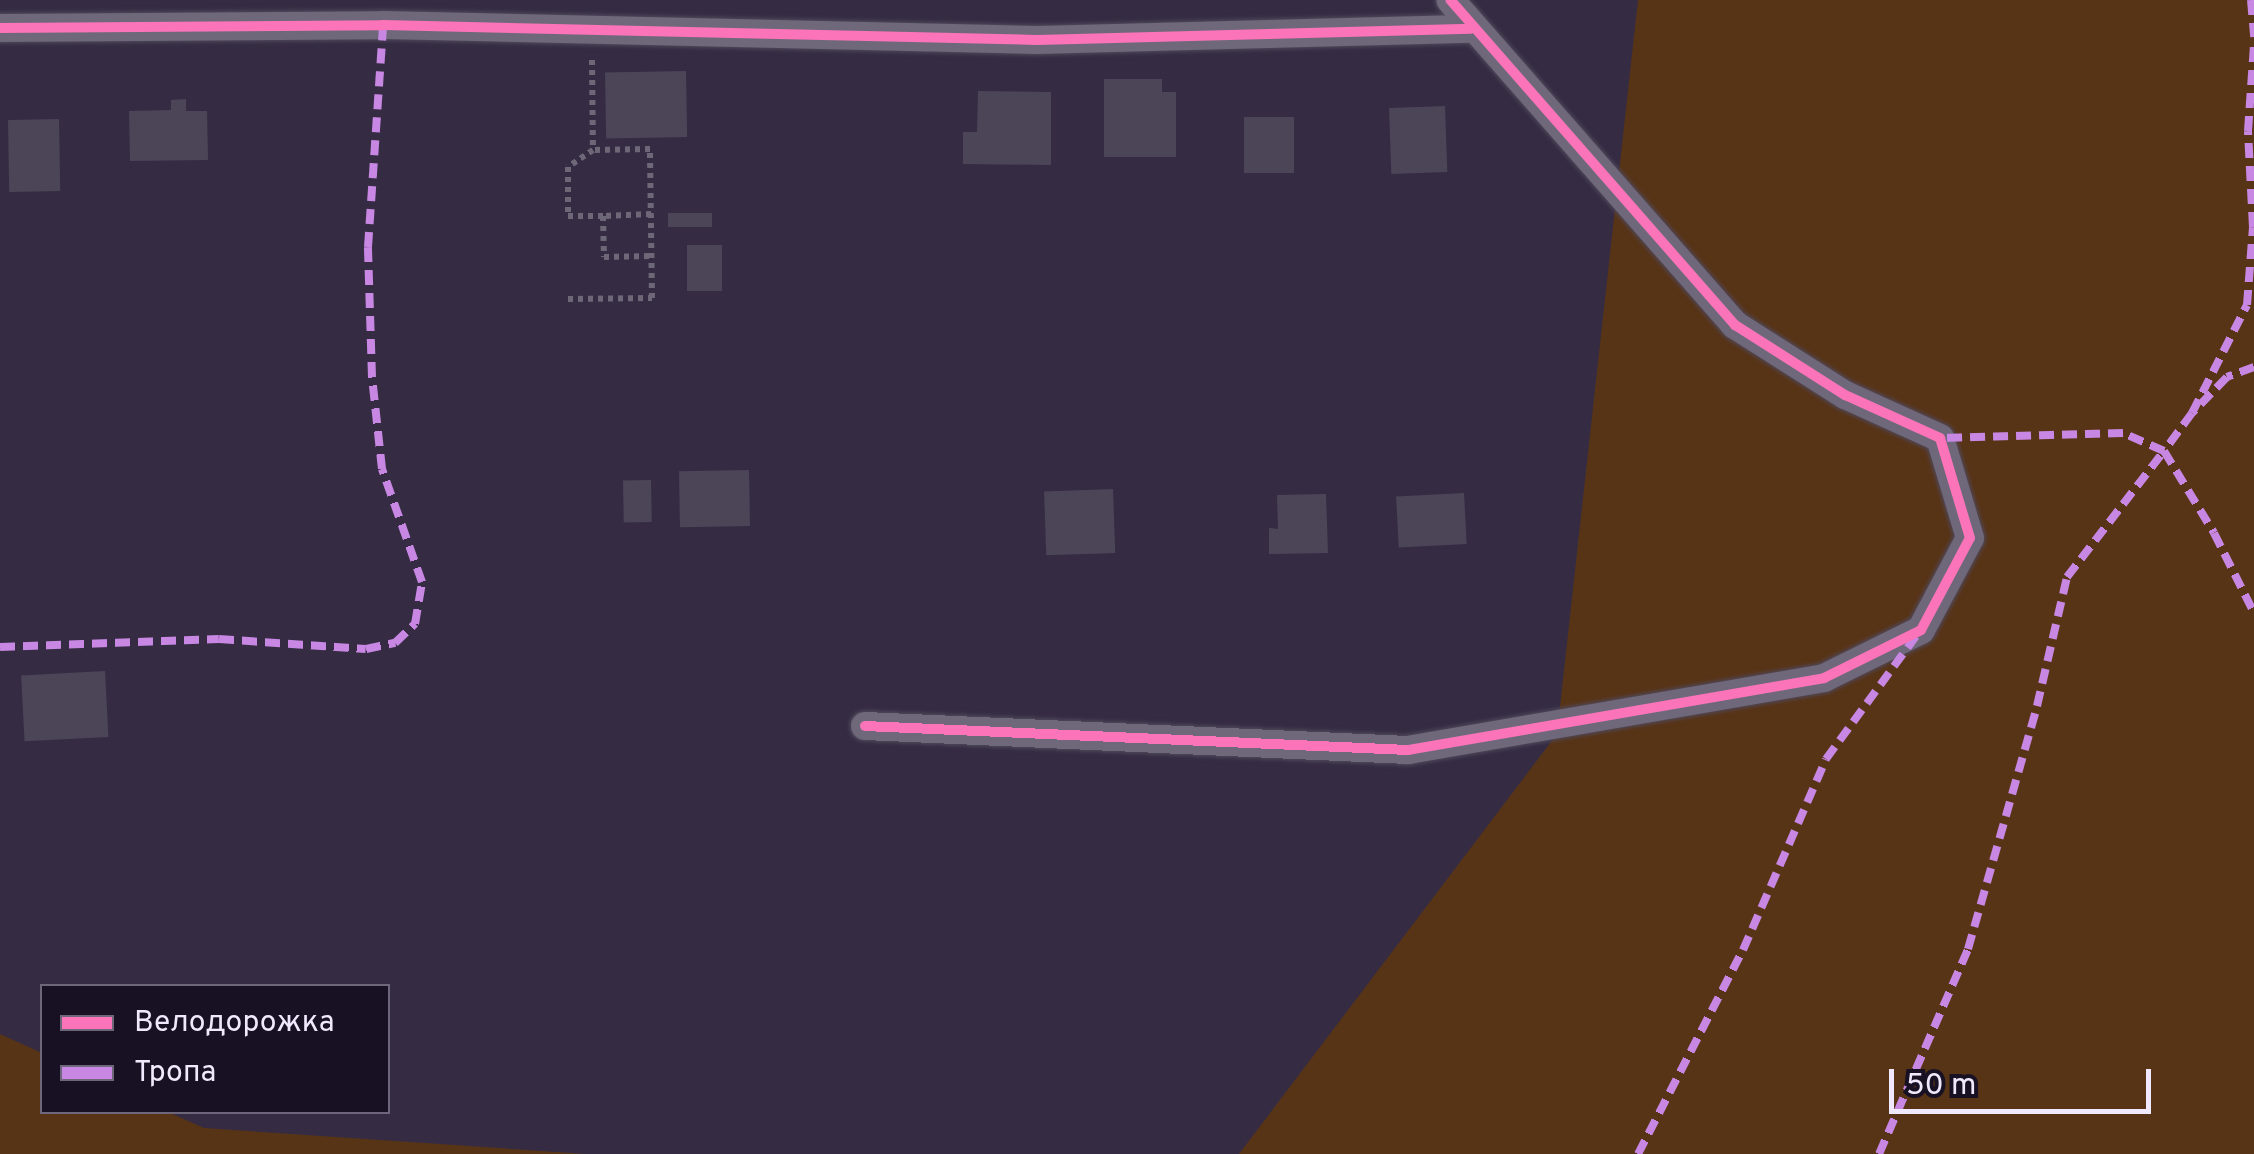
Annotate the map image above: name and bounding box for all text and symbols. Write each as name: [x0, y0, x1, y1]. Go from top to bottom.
legend: [40, 984, 390, 1114]
text: Велодорожка: [134, 1005, 335, 1042]
scale bar: [1894, 1049, 2156, 1111]
text: Тропа: [134, 1055, 216, 1092]
text: 50 m: [1906, 1068, 1976, 1105]

